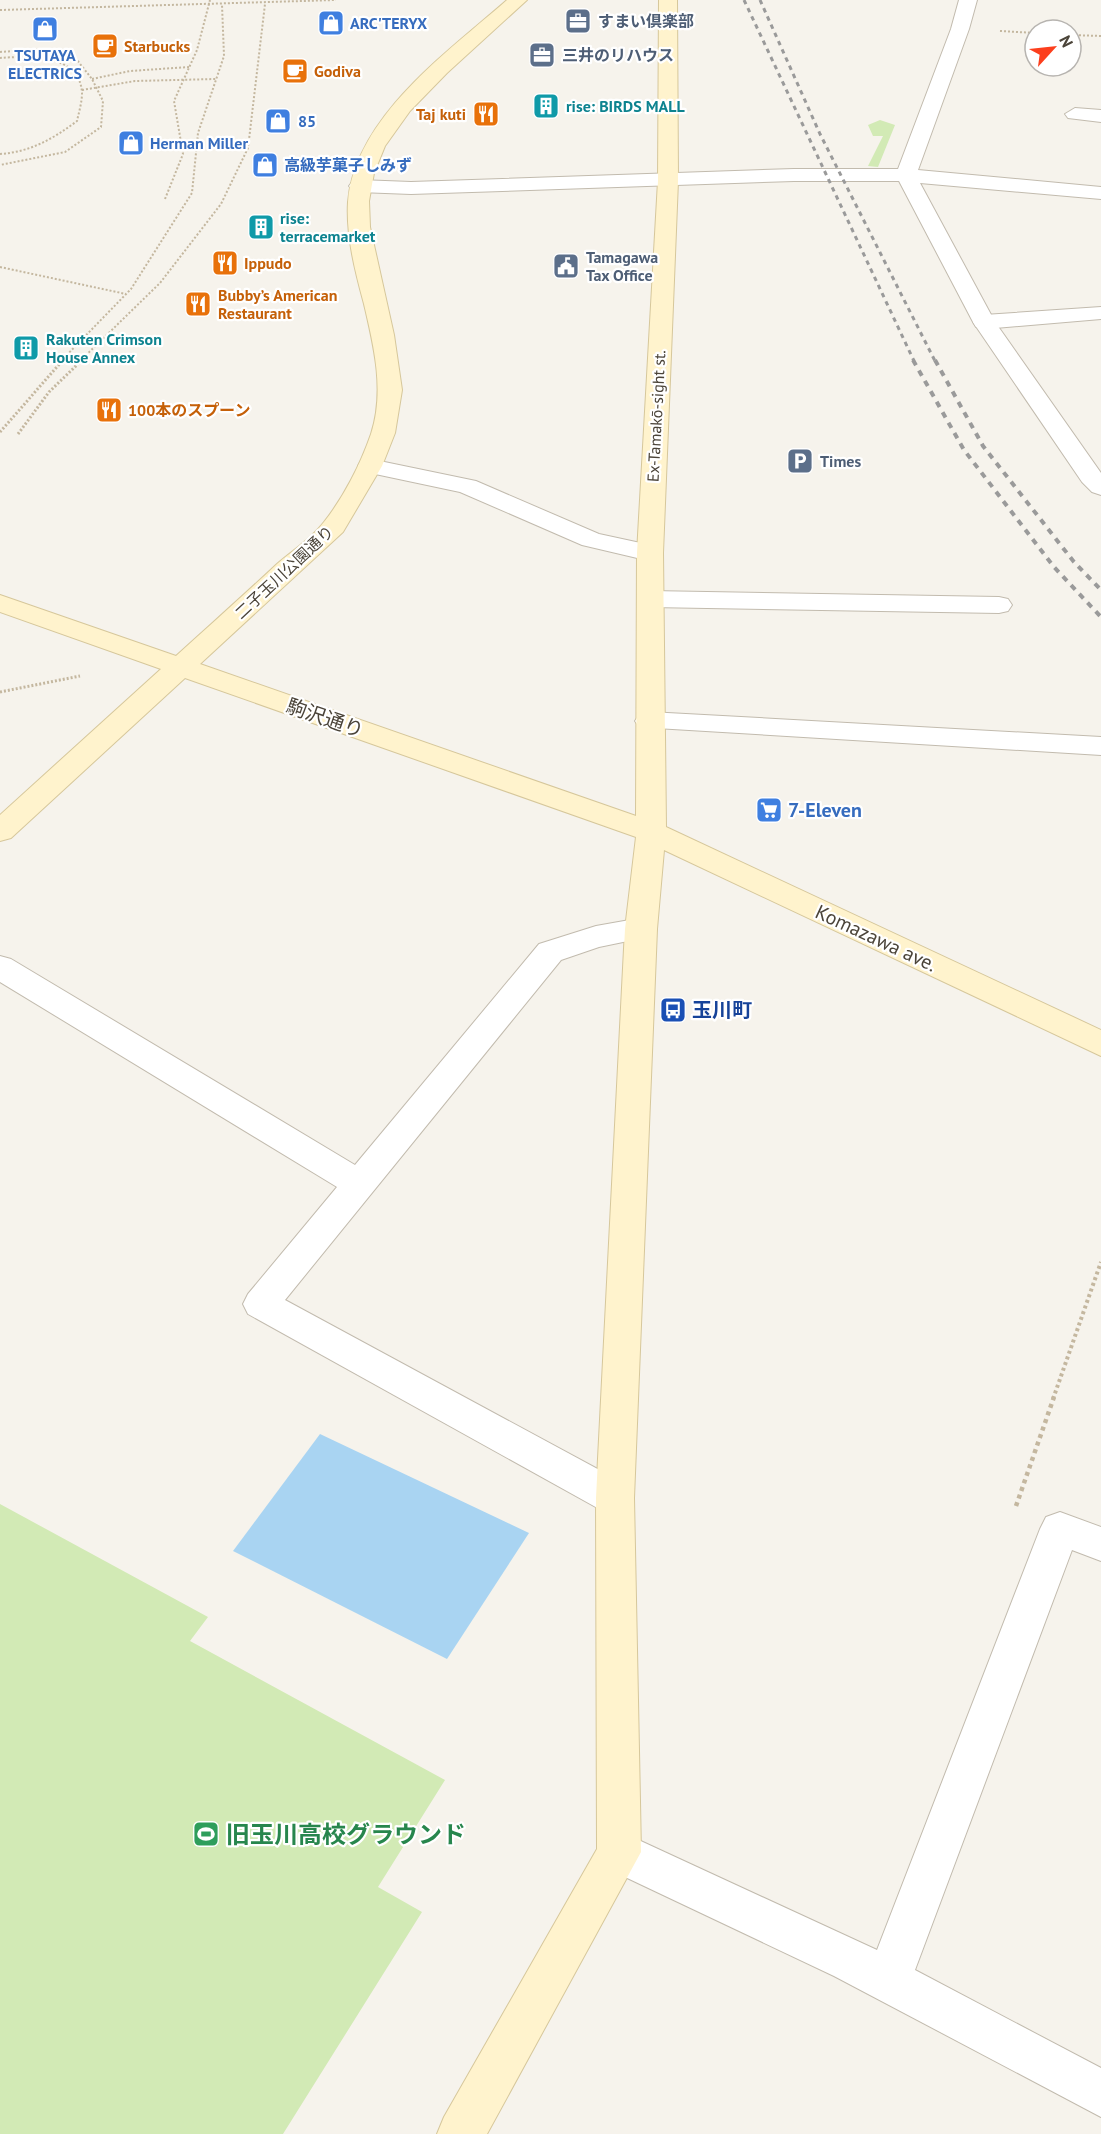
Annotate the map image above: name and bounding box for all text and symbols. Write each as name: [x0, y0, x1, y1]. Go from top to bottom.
office icon: すまい倶楽部: [563, 6, 593, 36]
shop icon: ARC'TERYX: [316, 8, 346, 38]
place label: すまい倶楽部: [598, 11, 694, 31]
place label: ARC'TERYX: [350, 13, 427, 33]
shop icon: TSUTAYA ELECTRICS: [30, 14, 60, 44]
north arrow: [1023, 18, 1083, 78]
cafe icon: Starbucks: [90, 31, 120, 61]
text: N: [1055, 32, 1078, 50]
place label: Starbucks: [124, 36, 191, 56]
office icon: 三井のリハウス: [527, 40, 557, 70]
place label: TSUTAYA ELECTRICS: [8, 45, 82, 83]
place label: 三井のリハウス: [562, 45, 674, 65]
cafe icon: Godiva: [280, 56, 310, 86]
place label: Godiva: [314, 61, 361, 81]
building icon: rise: BIRDS MALL: [531, 91, 561, 121]
place label: rise: BIRDS MALL: [566, 96, 685, 116]
restaurant icon: Taj kuti: [471, 99, 501, 129]
place label: Taj kuti: [416, 104, 466, 124]
shop icon: 85: [263, 106, 293, 136]
place label: 85: [298, 111, 316, 131]
shop icon: Herman Miller: [116, 128, 146, 158]
place label: Herman Miller: [150, 133, 248, 153]
shop icon: 高級芋菓子しみず: [250, 150, 280, 180]
place label: 高級芋菓子しみず: [284, 155, 412, 175]
place label: rise: terracemarket: [280, 208, 376, 246]
building icon: rise: terracemarket: [246, 212, 276, 242]
place label: Tamagawa Tax Office: [586, 247, 658, 285]
restaurant icon: Ippudo: [210, 248, 240, 278]
public building icon: Tamagawa Tax Office: [551, 251, 581, 281]
place label: Ippudo: [244, 253, 292, 273]
place label: Bubby’s American Restaurant: [218, 285, 337, 323]
restaurant icon: Bubby’s American Restaurant: [183, 289, 213, 319]
place label: Rakuten Crimson House Annex: [46, 329, 162, 367]
building icon: Rakuten Crimson House Annex: [11, 333, 41, 363]
street label: Ex-Tamakō-sight st.: [643, 349, 669, 483]
restaurant icon: 100本のスプーン: [94, 395, 124, 425]
place label: 100本のスプーン: [128, 400, 250, 420]
parking icon: Times: [785, 446, 815, 476]
place label: Times: [820, 451, 861, 471]
street label: 二子玉川公園通り: [230, 521, 338, 623]
street label: 駒沢通り: [283, 693, 367, 743]
supermarket icon: 7-Eleven: [754, 795, 784, 825]
place label: 7-Eleven: [788, 797, 862, 823]
street label: Komazawa ave.: [811, 899, 941, 977]
bus stop icon: 玉川町: [658, 995, 688, 1025]
place label: 玉川町: [692, 997, 752, 1023]
sports icon: 旧玉川高校グラウンド: [191, 1819, 221, 1849]
place label: 旧玉川高校グラウンド: [226, 1819, 466, 1850]

